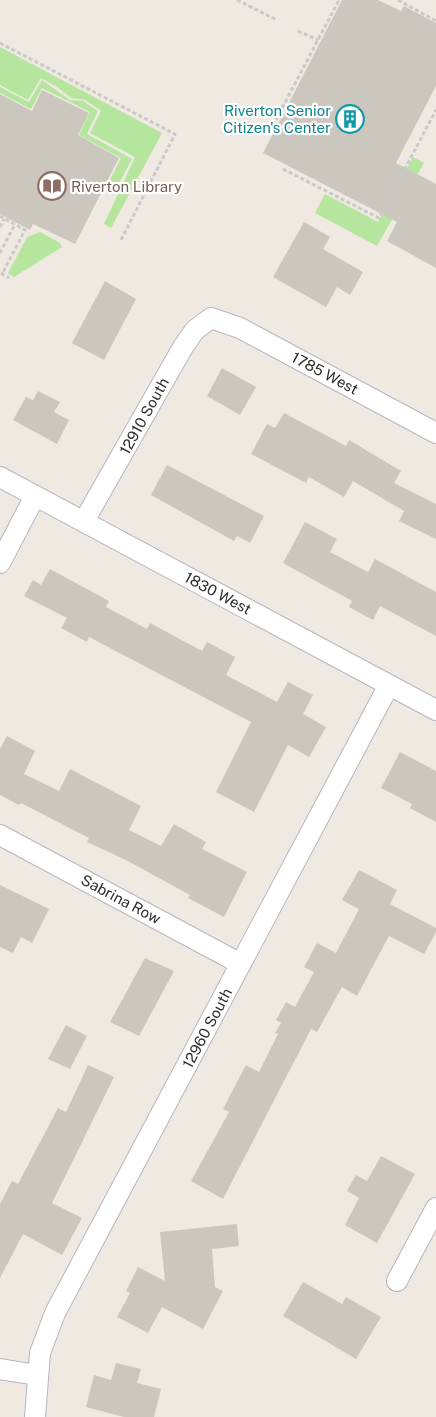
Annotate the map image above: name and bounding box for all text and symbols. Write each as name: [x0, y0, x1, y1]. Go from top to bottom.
place label: Riverton Senior Citizen's Center: [223, 102, 331, 136]
building icon: Riverton Senior Citizen's Center: [335, 104, 365, 134]
library icon: Riverton Library: [37, 171, 67, 201]
place label: Riverton Library: [71, 178, 182, 195]
street label: 1785 West: [289, 348, 361, 398]
street label: 12910 South: [116, 375, 172, 457]
street label: 1830 West: [182, 568, 254, 618]
street label: Sabrina Row: [78, 871, 164, 927]
street label: 12960 South: [179, 985, 235, 1071]

